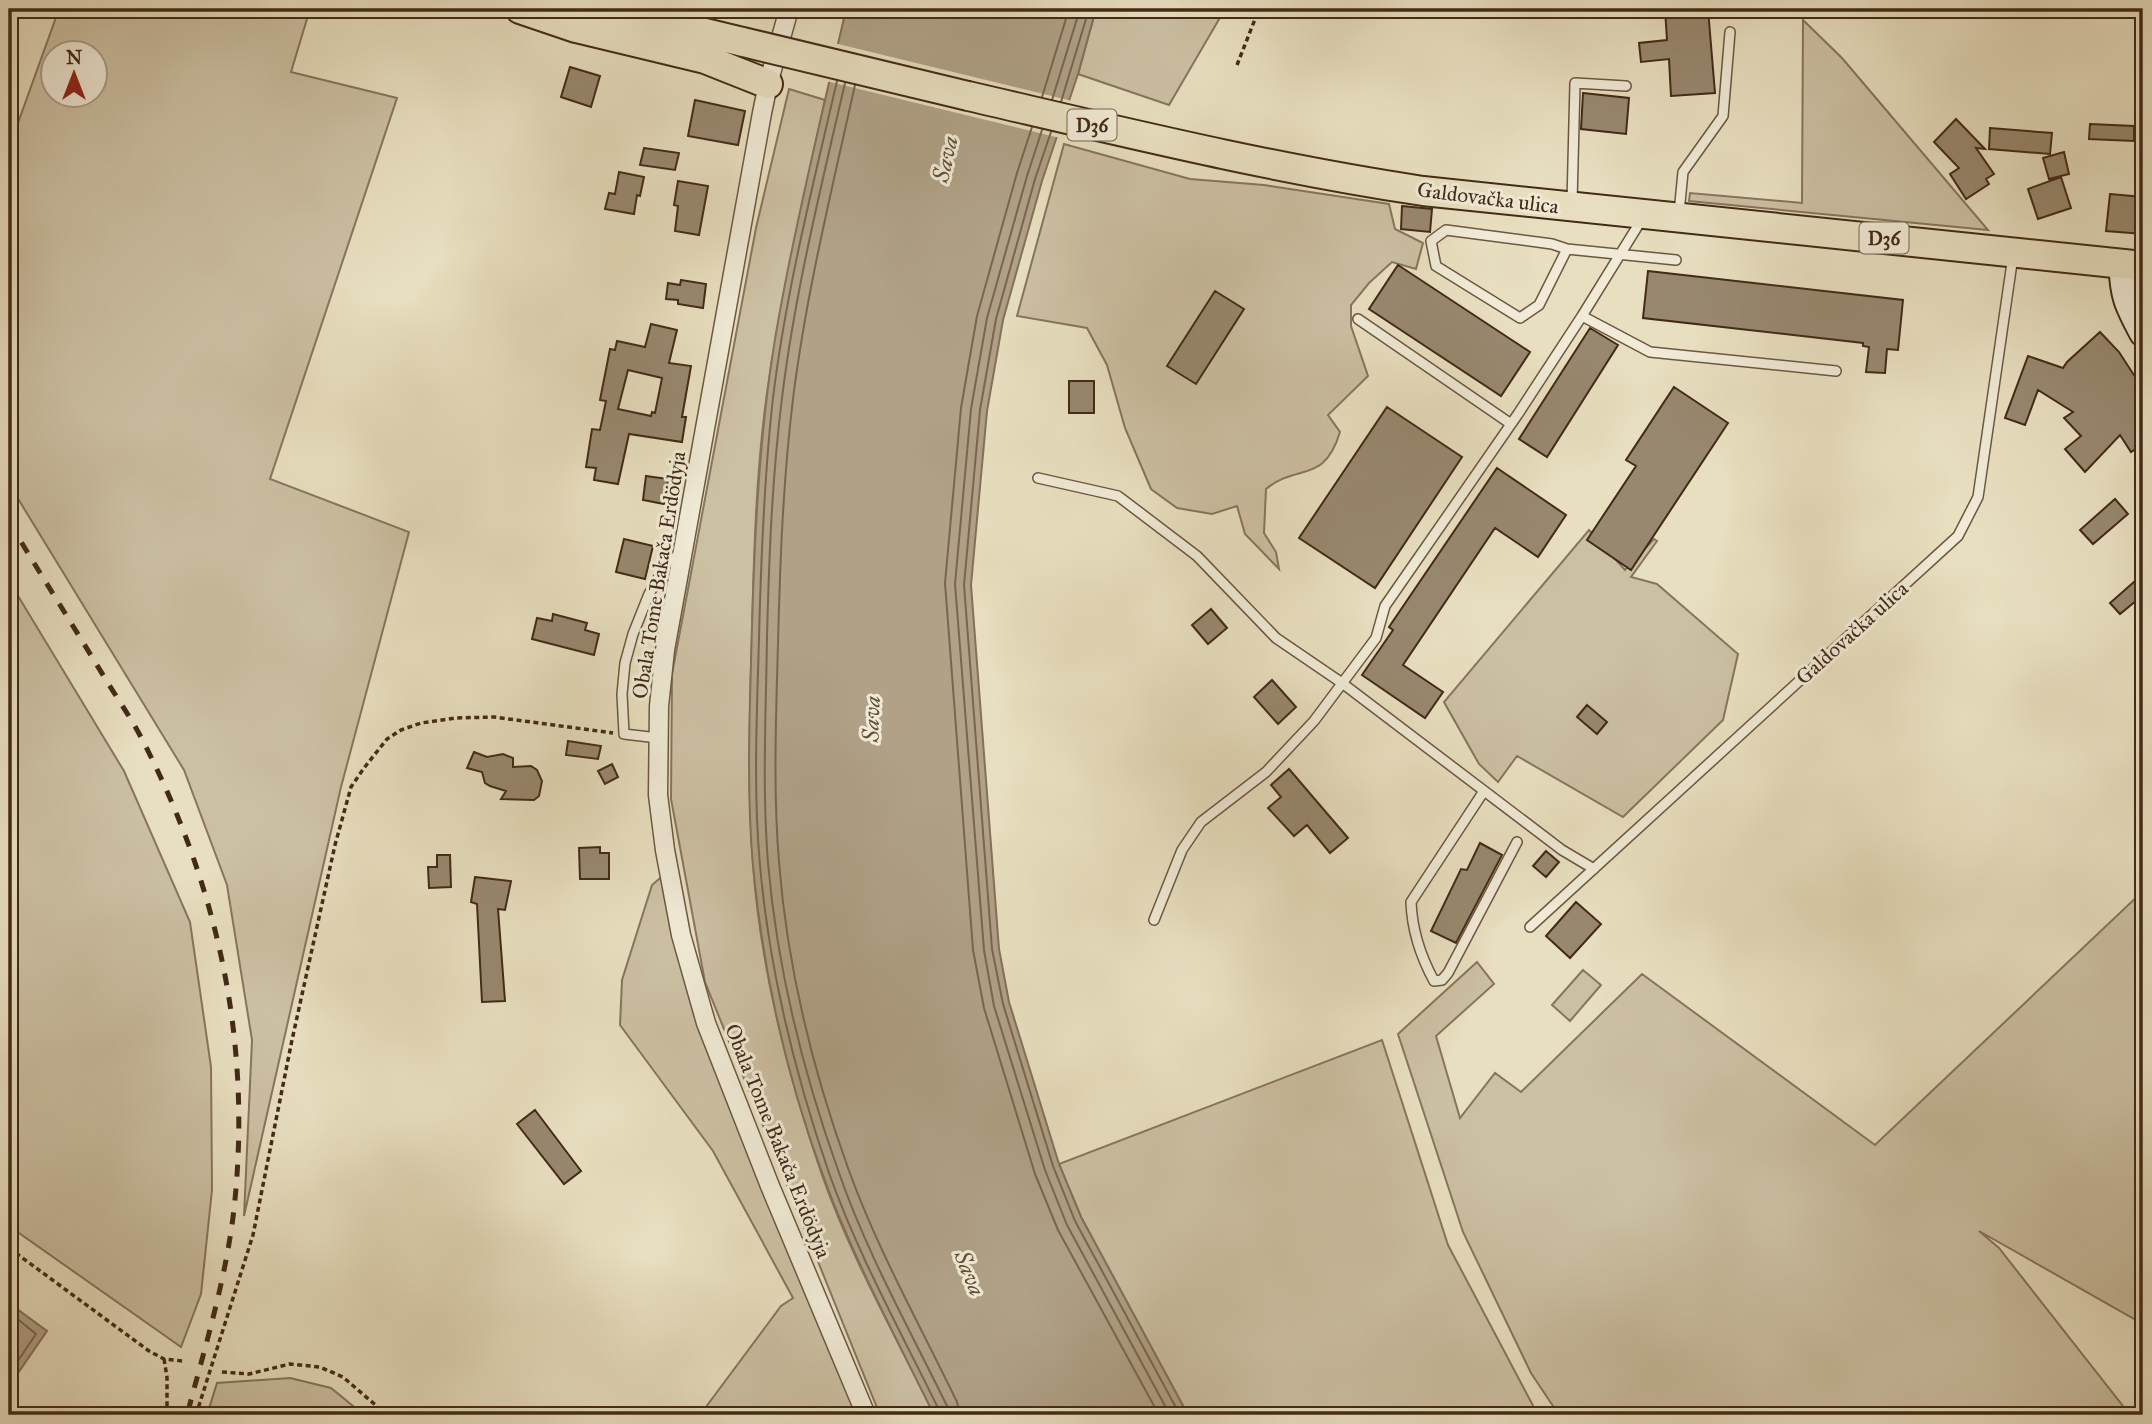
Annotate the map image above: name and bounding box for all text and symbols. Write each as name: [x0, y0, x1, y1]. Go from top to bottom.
north arrow: [38, 38, 108, 108]
text: N: [66, 46, 82, 69]
road number: D36: [1068, 110, 1116, 140]
water label: Sava: [926, 133, 964, 186]
street label: Galdovačka ulica: [1416, 176, 1560, 220]
road number: D36: [1860, 222, 1909, 254]
street label: Obala Tome Bakača Erdödyja: [627, 449, 691, 701]
street label: Galdovačka ulica: [1790, 576, 1914, 690]
water label: Sava: [856, 695, 886, 744]
street label: Obala Tome Bakača Erdödyja: [719, 1020, 837, 1262]
water label: Sava: [948, 1245, 992, 1300]

